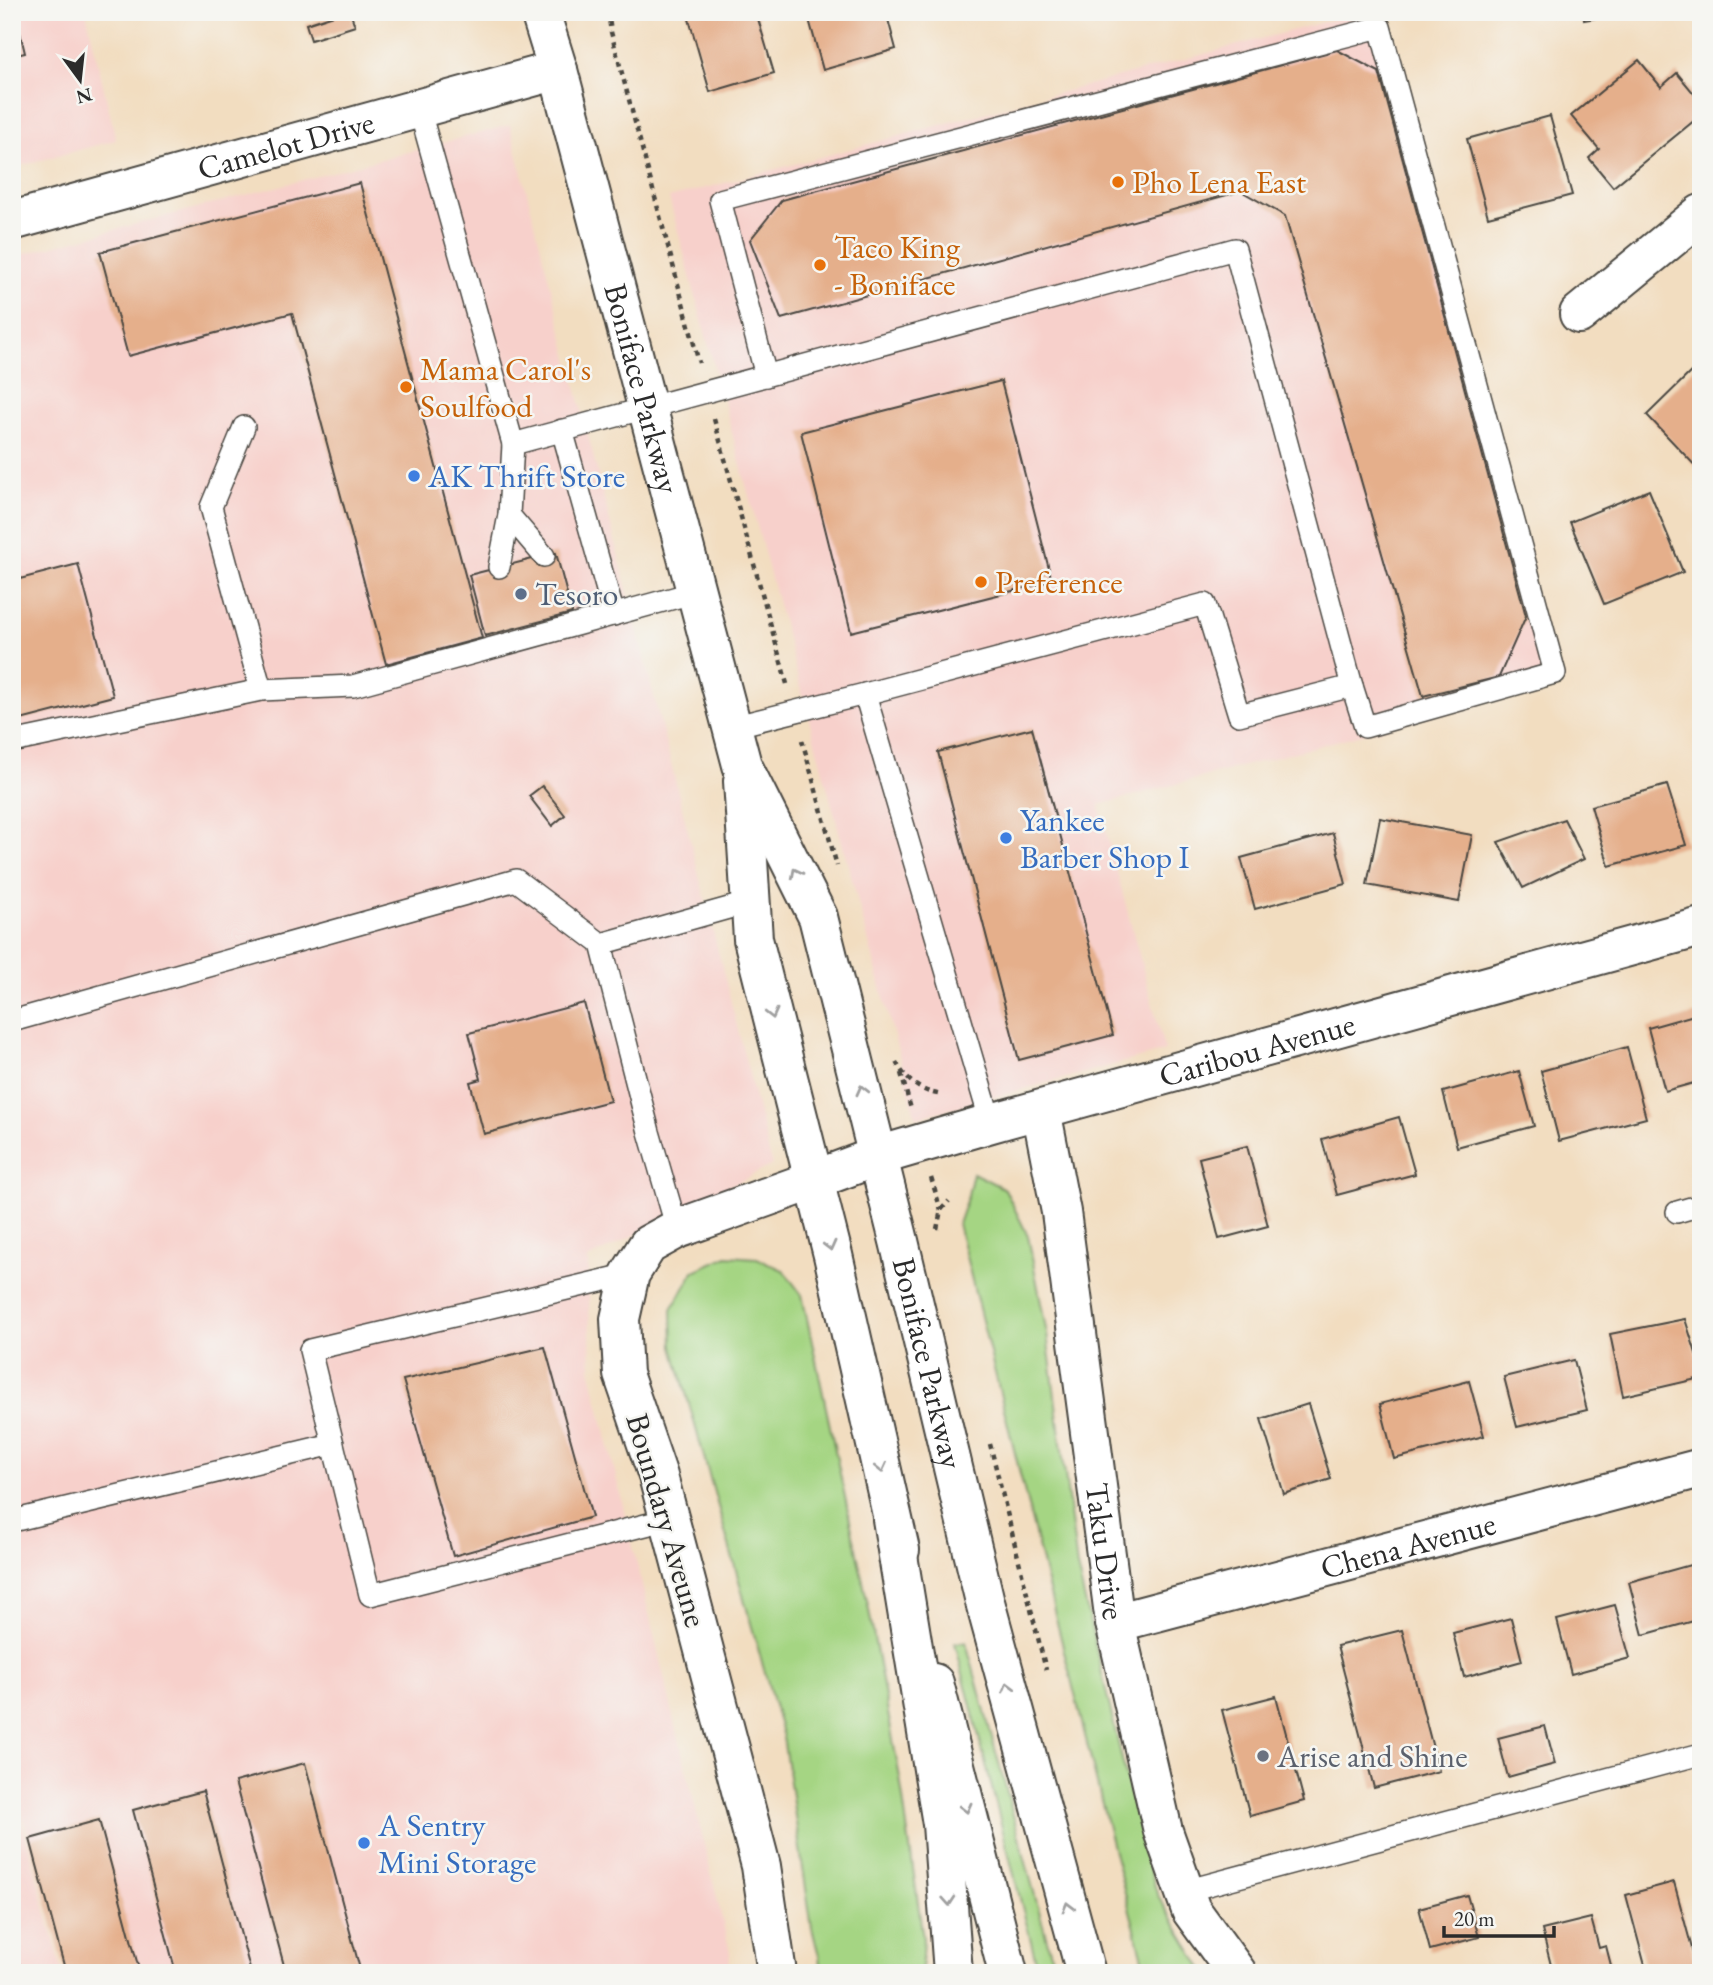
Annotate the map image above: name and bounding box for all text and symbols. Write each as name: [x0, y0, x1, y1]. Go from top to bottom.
north arrow: [46, 46, 116, 116]
text: N: [73, 82, 95, 110]
street label: Camelot Drive: [193, 101, 379, 190]
place label: Pho Lena East: [1132, 161, 1306, 203]
marker: Pho Lena East: [1110, 174, 1126, 190]
place label: Taco King - Boniface: [834, 226, 961, 305]
marker: Taco King - Boniface: [812, 257, 828, 273]
street label: Boniface Parkway: [594, 279, 690, 499]
place label: Mama Carol's Soulfood: [420, 348, 591, 427]
marker: Mama Carol's Soulfood: [398, 379, 414, 395]
place label: AK Thrift Store: [427, 455, 625, 497]
marker: AK Thrift Store: [406, 468, 422, 484]
place label: Preference: [995, 561, 1123, 603]
place label: Tesoro: [535, 573, 618, 615]
marker: Preference: [973, 574, 989, 590]
marker: Tesoro: [513, 586, 529, 602]
place label: Yankee Barber Shop I: [1020, 799, 1189, 878]
marker: Yankee Barber Shop I: [998, 830, 1014, 846]
one-way arrow: [791, 868, 805, 880]
street label: Caribou Avenue: [1154, 1003, 1360, 1097]
one-way arrow: [764, 1007, 778, 1019]
one-way arrow: [856, 1084, 870, 1096]
one-way arrow: [822, 1240, 836, 1252]
street label: Boniface Parkway: [883, 1253, 974, 1474]
street label: Boundary Aveune: [616, 1408, 718, 1632]
one-way arrow: [872, 1462, 887, 1474]
street label: Taku Drive: [1076, 1480, 1135, 1622]
street label: Chena Avenue: [1316, 1502, 1500, 1589]
one-way arrow: [1002, 1682, 1017, 1694]
place label: Arise and Shine: [1276, 1735, 1468, 1777]
marker: Arise and Shine: [1255, 1748, 1271, 1764]
one-way arrow: [958, 1801, 972, 1813]
place label: A Sentry Mini Storage: [377, 1804, 536, 1883]
marker: A Sentry Mini Storage: [356, 1835, 372, 1851]
scale bar: [1444, 1894, 1554, 1938]
one-way arrow: [941, 1896, 956, 1907]
one-way arrow: [1062, 1901, 1077, 1913]
text: 20 m: [1454, 1905, 1495, 1932]

